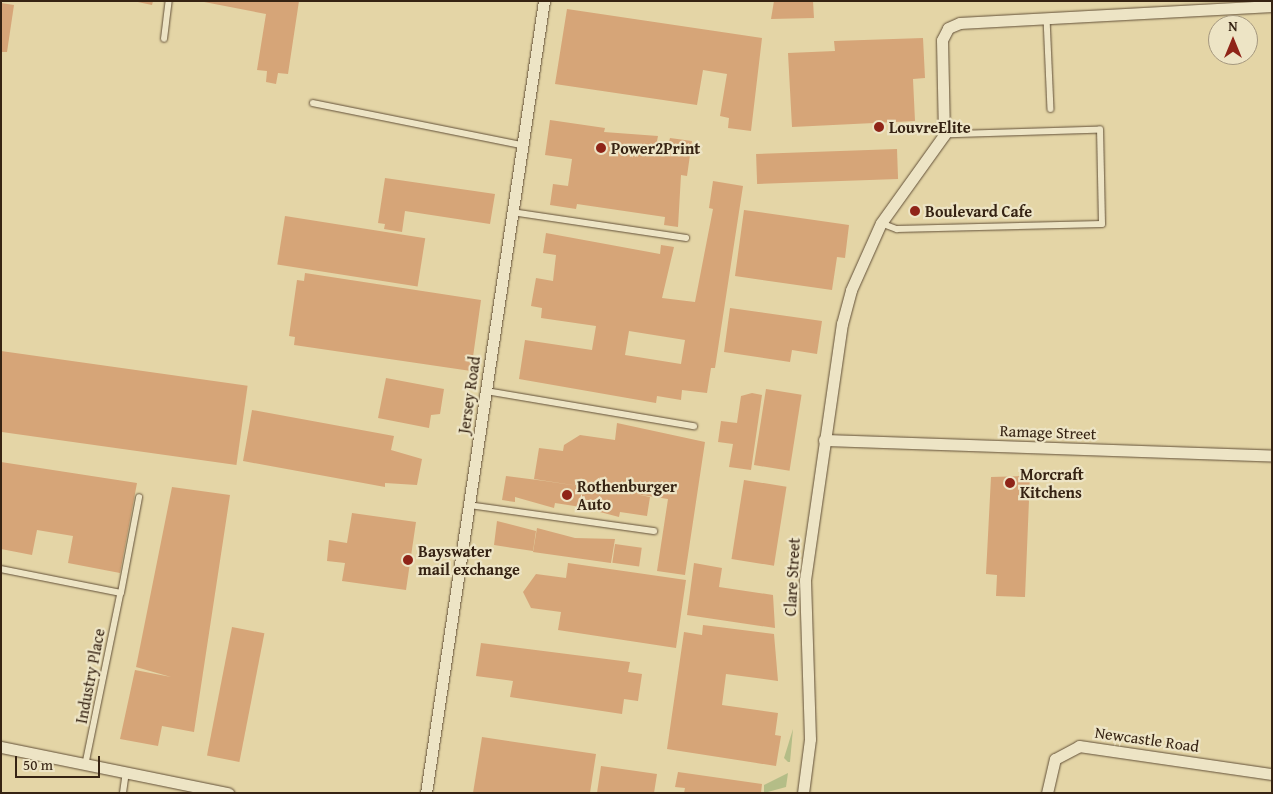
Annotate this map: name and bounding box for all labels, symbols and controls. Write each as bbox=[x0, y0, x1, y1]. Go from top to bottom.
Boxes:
north arrow bbox=[1208, 15, 1258, 65]
text: N bbox=[1228, 16, 1238, 36]
place label: LouvreElite bbox=[889, 117, 971, 137]
marker: LouvreElite bbox=[873, 121, 885, 133]
place label: Power2Print bbox=[611, 138, 700, 158]
marker: Power2Print bbox=[595, 142, 607, 154]
place label: Boulevard Cafe bbox=[925, 201, 1032, 221]
marker: Boulevard Cafe bbox=[909, 205, 921, 217]
street label: Jersey Road bbox=[454, 355, 484, 435]
street label: Ramage Street bbox=[999, 421, 1097, 443]
place label: Morcraft Kitchens bbox=[1020, 464, 1084, 502]
place label: Rothenburger Auto bbox=[577, 476, 677, 514]
marker: Morcraft Kitchens bbox=[1004, 477, 1016, 489]
marker: Rothenburger Auto bbox=[561, 489, 573, 501]
street label: Clare Street bbox=[780, 537, 804, 617]
place label: Bayswater mail exchange bbox=[418, 541, 520, 579]
marker: Bayswater mail exchange bbox=[402, 554, 414, 566]
street label: Industry Place bbox=[71, 627, 109, 725]
street label: Newcastle Road bbox=[1094, 722, 1200, 756]
scale bar bbox=[18, 746, 102, 778]
text: 50 m bbox=[23, 754, 53, 775]

